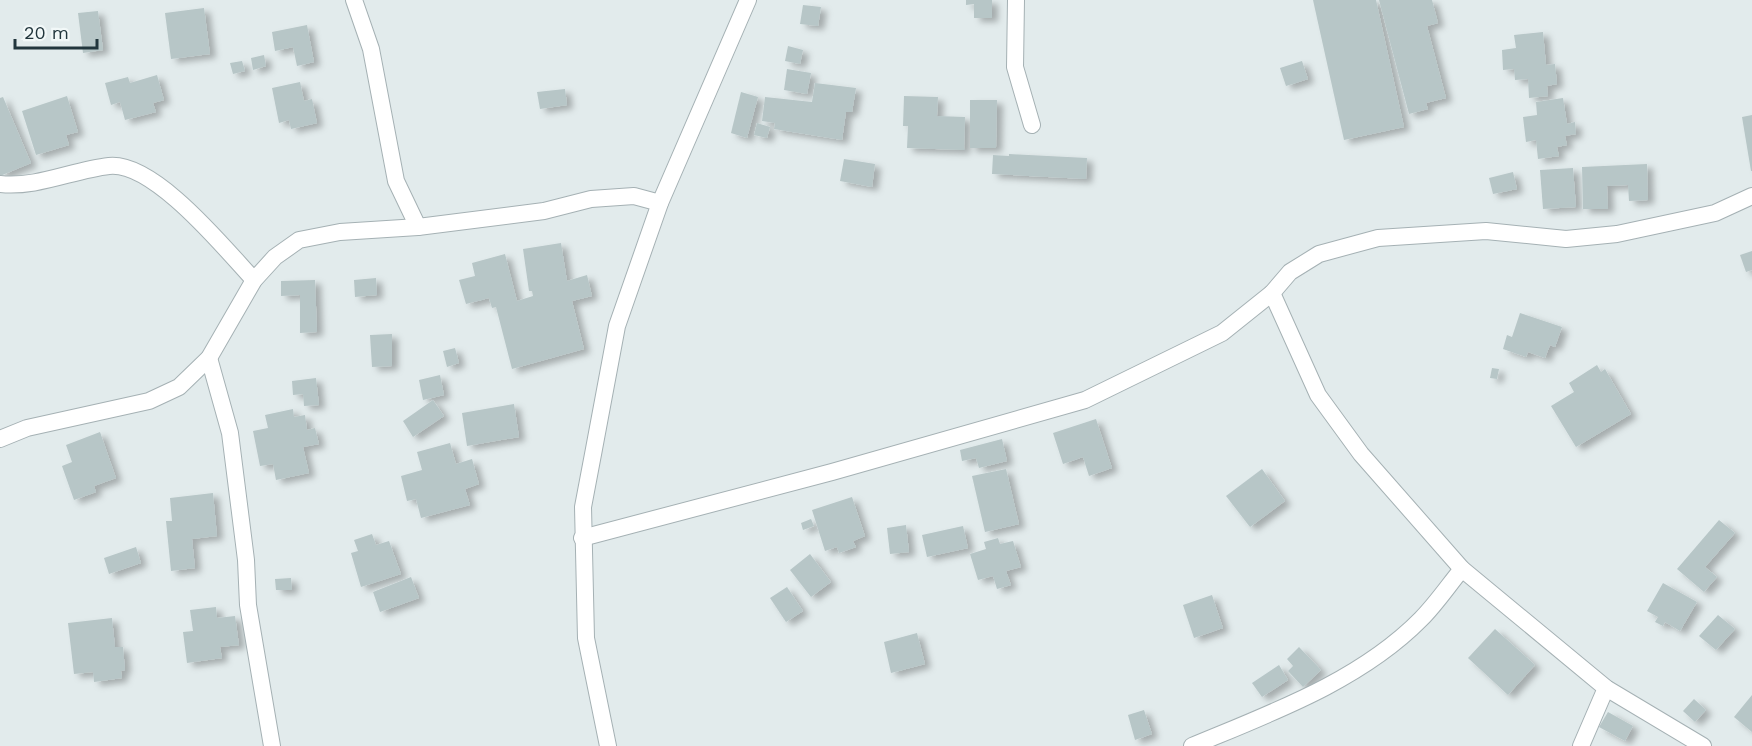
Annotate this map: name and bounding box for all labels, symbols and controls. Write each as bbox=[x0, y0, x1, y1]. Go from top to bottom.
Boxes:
scale bar bbox=[15, 12, 98, 50]
text: 20 m bbox=[24, 22, 69, 43]

